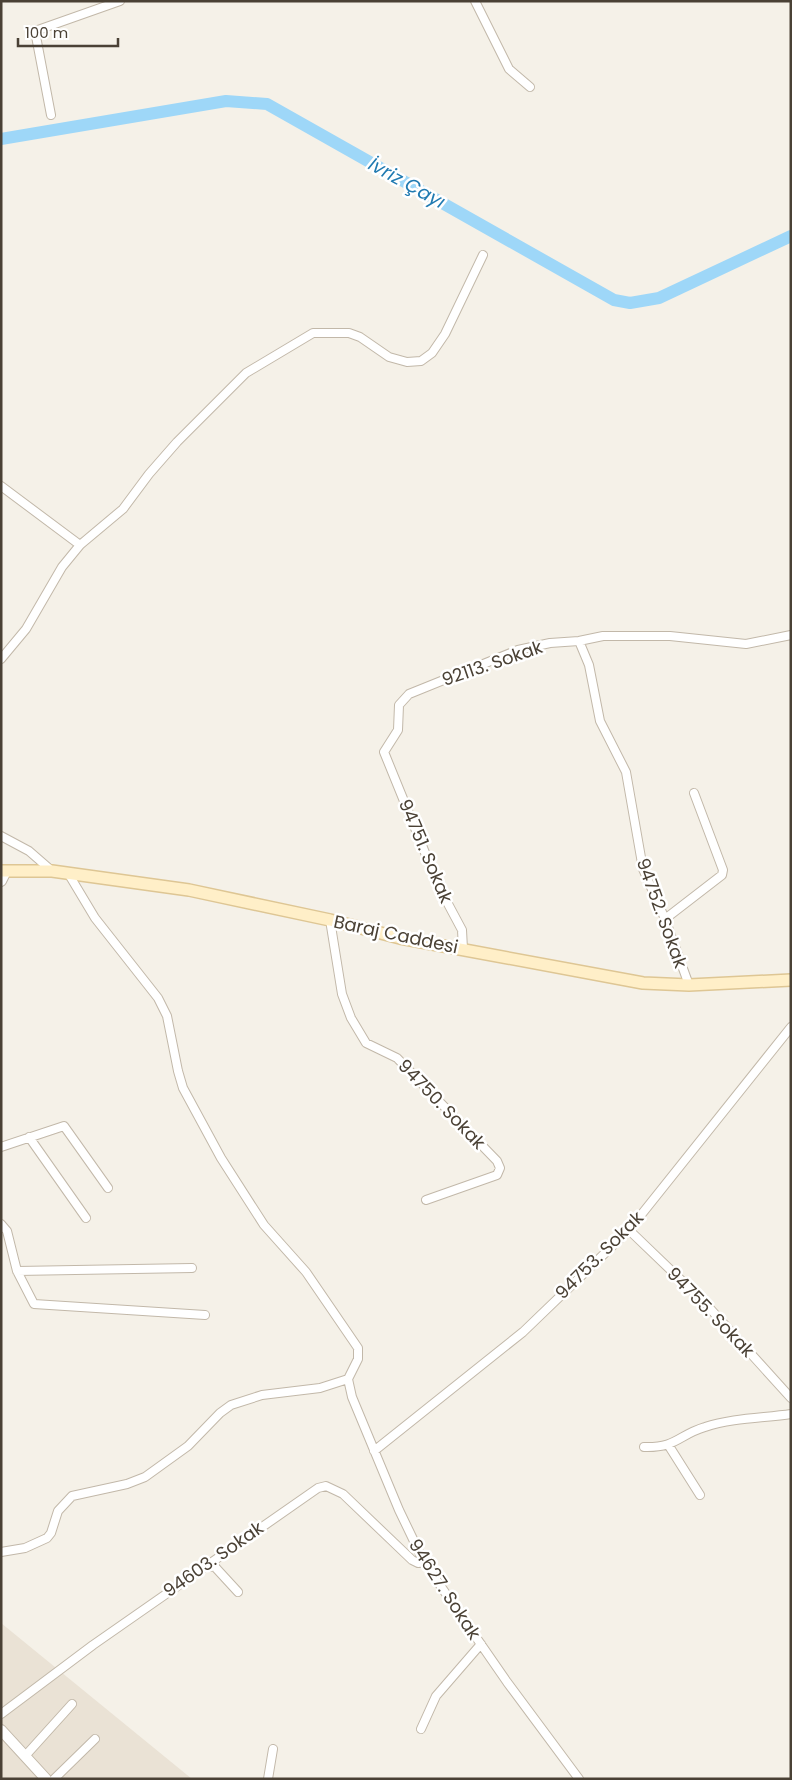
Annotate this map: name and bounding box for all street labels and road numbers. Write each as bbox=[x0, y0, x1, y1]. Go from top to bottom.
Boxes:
street label: 92113. Sokak bbox=[438, 634, 546, 692]
street label: 94751. Sokak bbox=[393, 795, 459, 908]
street label: 94752. Sokak bbox=[630, 854, 694, 972]
street label: Baraj Caddesi bbox=[331, 909, 461, 959]
street label: 94750. Sokak bbox=[393, 1053, 492, 1155]
street label: 94753. Sokak bbox=[549, 1205, 649, 1305]
street label: 94755. Sokak bbox=[662, 1261, 761, 1363]
street label: 94603. Sokak bbox=[158, 1515, 269, 1603]
street label: 94627. Sokak bbox=[403, 1534, 487, 1645]

